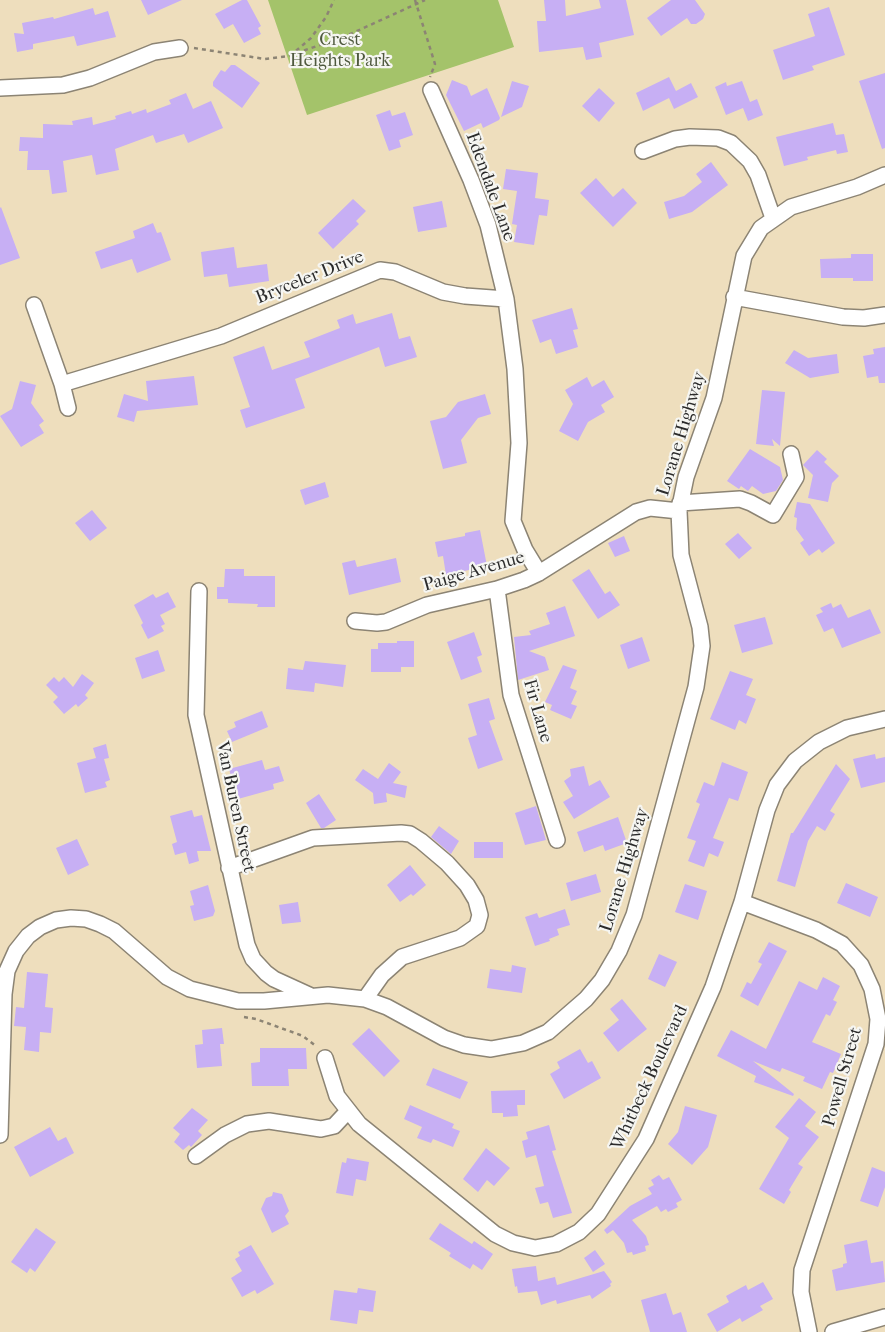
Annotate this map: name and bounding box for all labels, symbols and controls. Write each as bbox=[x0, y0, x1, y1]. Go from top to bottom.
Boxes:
park label: Crest Heights Park bbox=[290, 30, 390, 72]
street label: Edendale Lane bbox=[460, 130, 520, 244]
street label: Bryceler Drive bbox=[253, 247, 367, 309]
street label: Lorane Highway bbox=[653, 369, 711, 499]
street label: Paige Avenue bbox=[421, 547, 527, 597]
street label: Fir Lane bbox=[518, 677, 556, 745]
street label: Van Buren Street bbox=[211, 740, 259, 874]
street label: Lorane Highway bbox=[596, 805, 654, 935]
street label: Whitbeck Boulevard bbox=[607, 1002, 693, 1154]
street label: Powell Street bbox=[819, 1025, 867, 1129]

